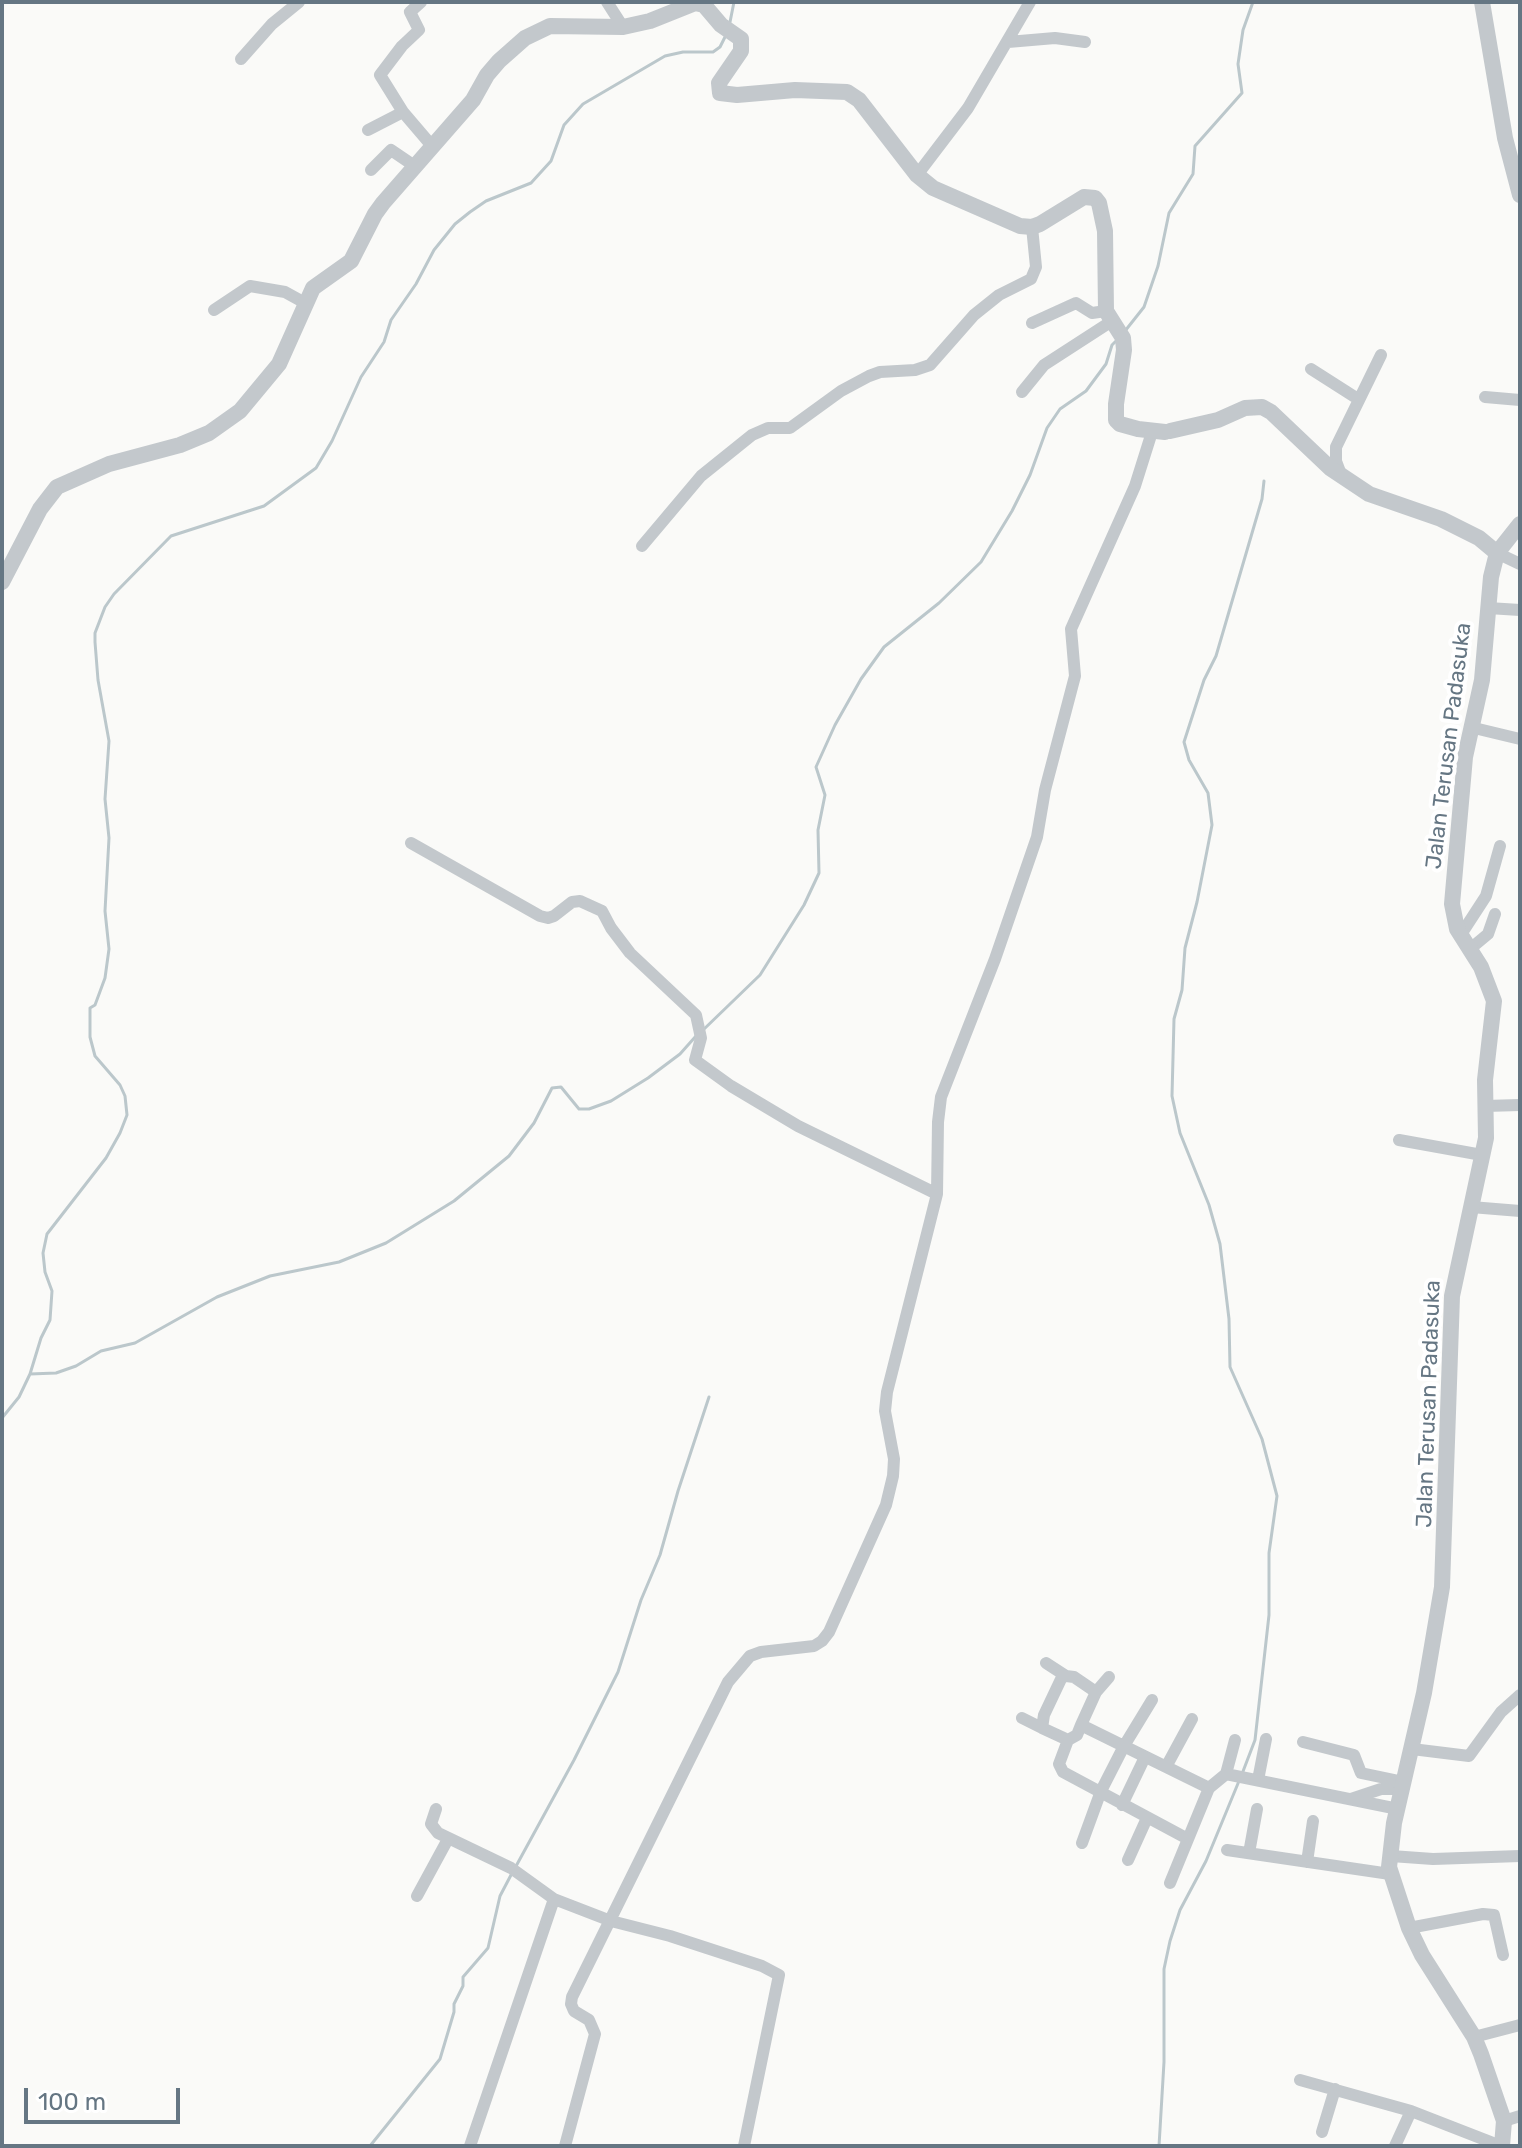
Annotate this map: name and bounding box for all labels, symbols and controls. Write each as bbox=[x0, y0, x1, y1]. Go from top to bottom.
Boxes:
street label: Jalan Terusan Padasuka bbox=[1421, 621, 1477, 871]
street label: Jalan Terusan Padasuka bbox=[1411, 1280, 1447, 1528]
scale bar bbox=[28, 2072, 184, 2122]
text: 100 m bbox=[38, 2088, 106, 2116]

